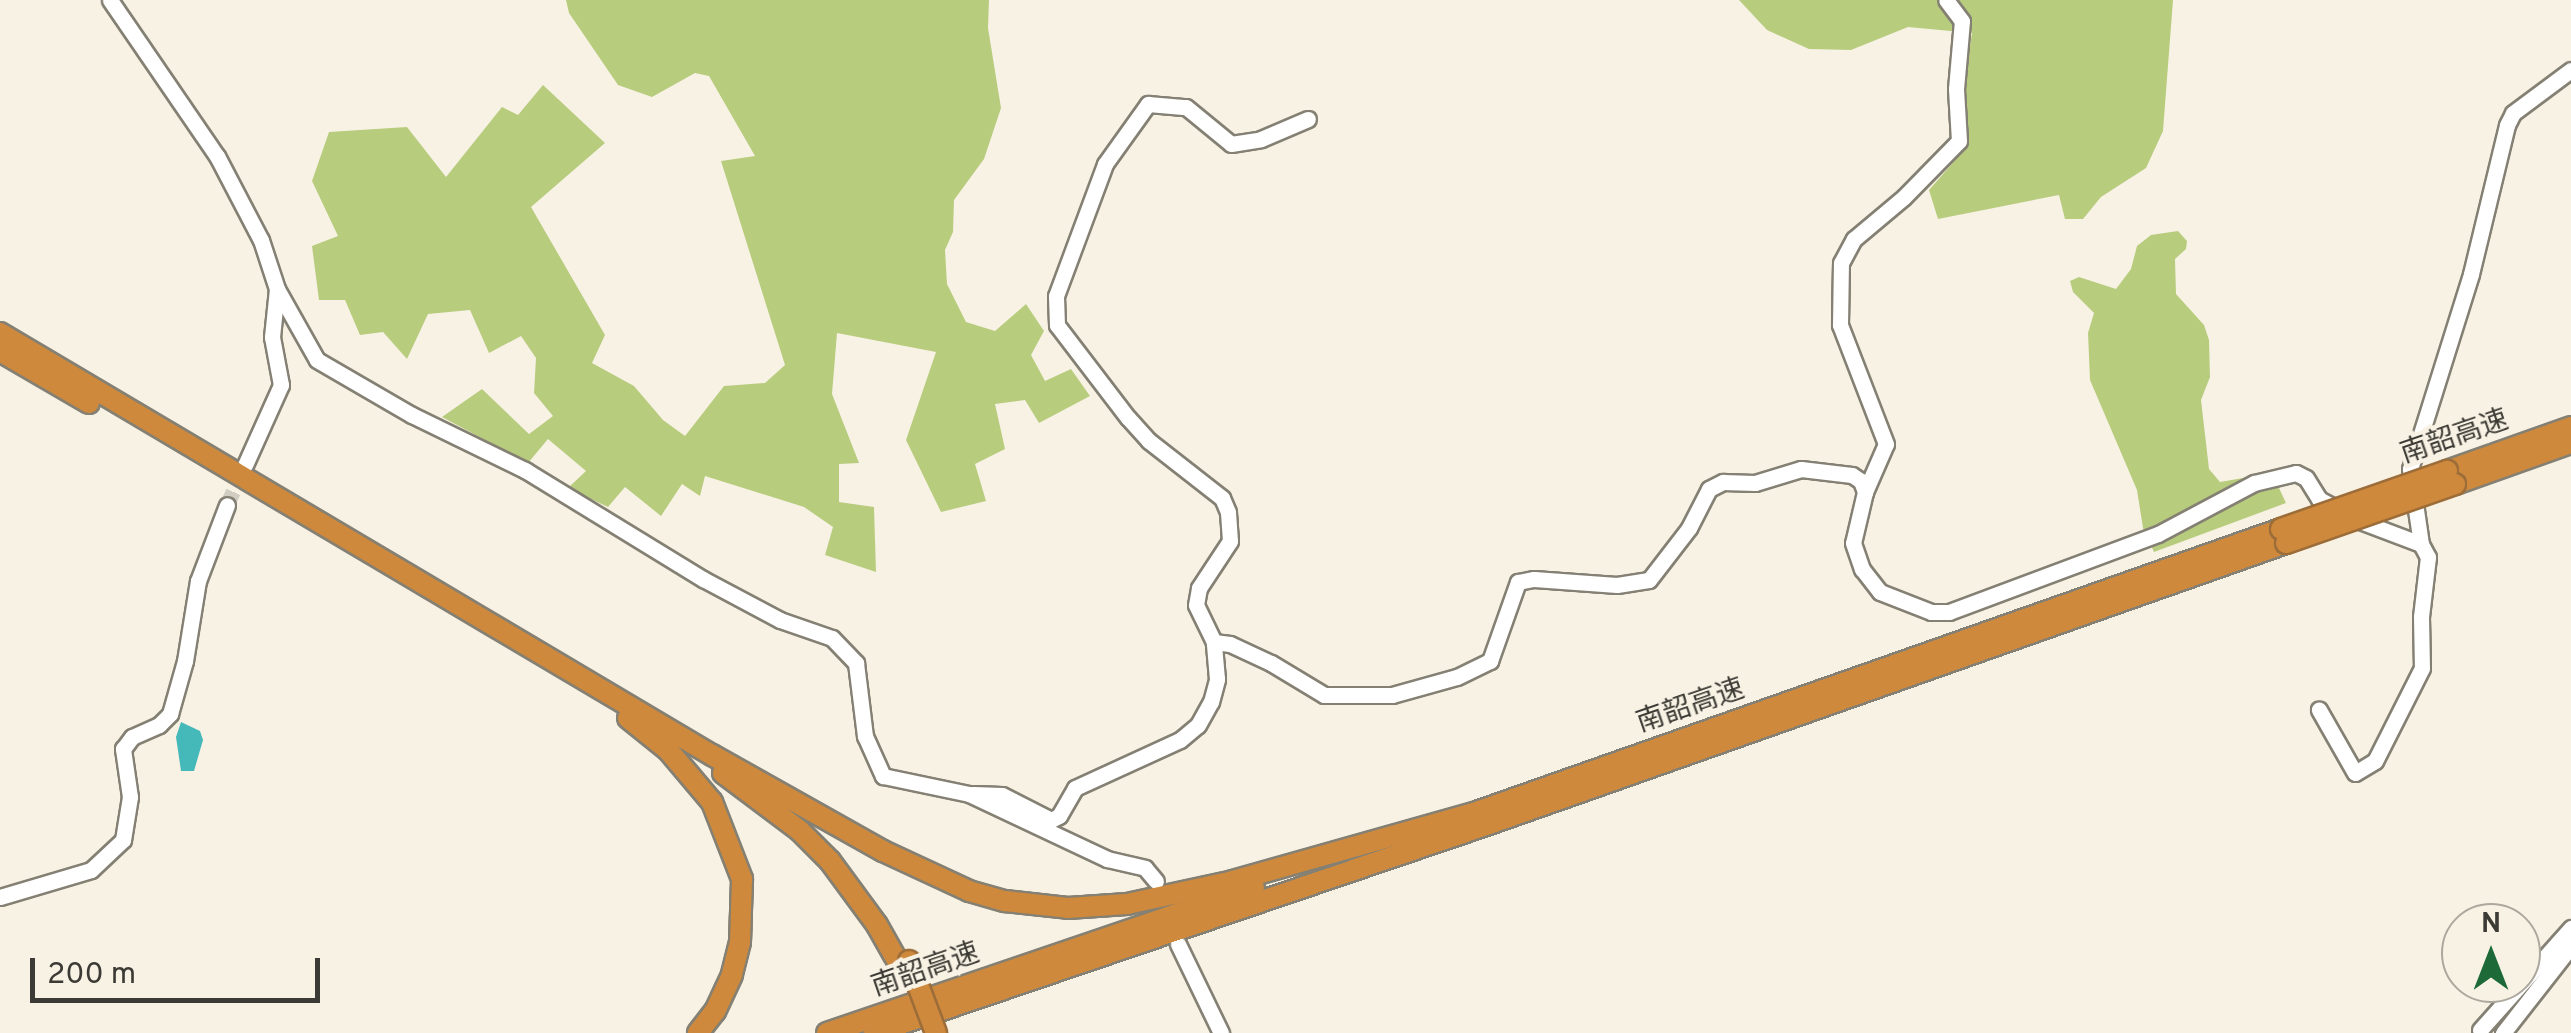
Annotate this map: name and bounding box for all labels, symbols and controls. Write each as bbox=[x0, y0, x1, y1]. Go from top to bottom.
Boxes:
street label: 南韶高速 bbox=[2397, 404, 2513, 472]
street label: 南韶高速 bbox=[1633, 673, 1749, 741]
north arrow bbox=[2441, 903, 2541, 1003]
text: N bbox=[2481, 907, 2501, 943]
street label: 南韶高速 bbox=[868, 937, 984, 1005]
scale bar bbox=[35, 938, 325, 1000]
text: 200 m bbox=[47, 957, 136, 994]

